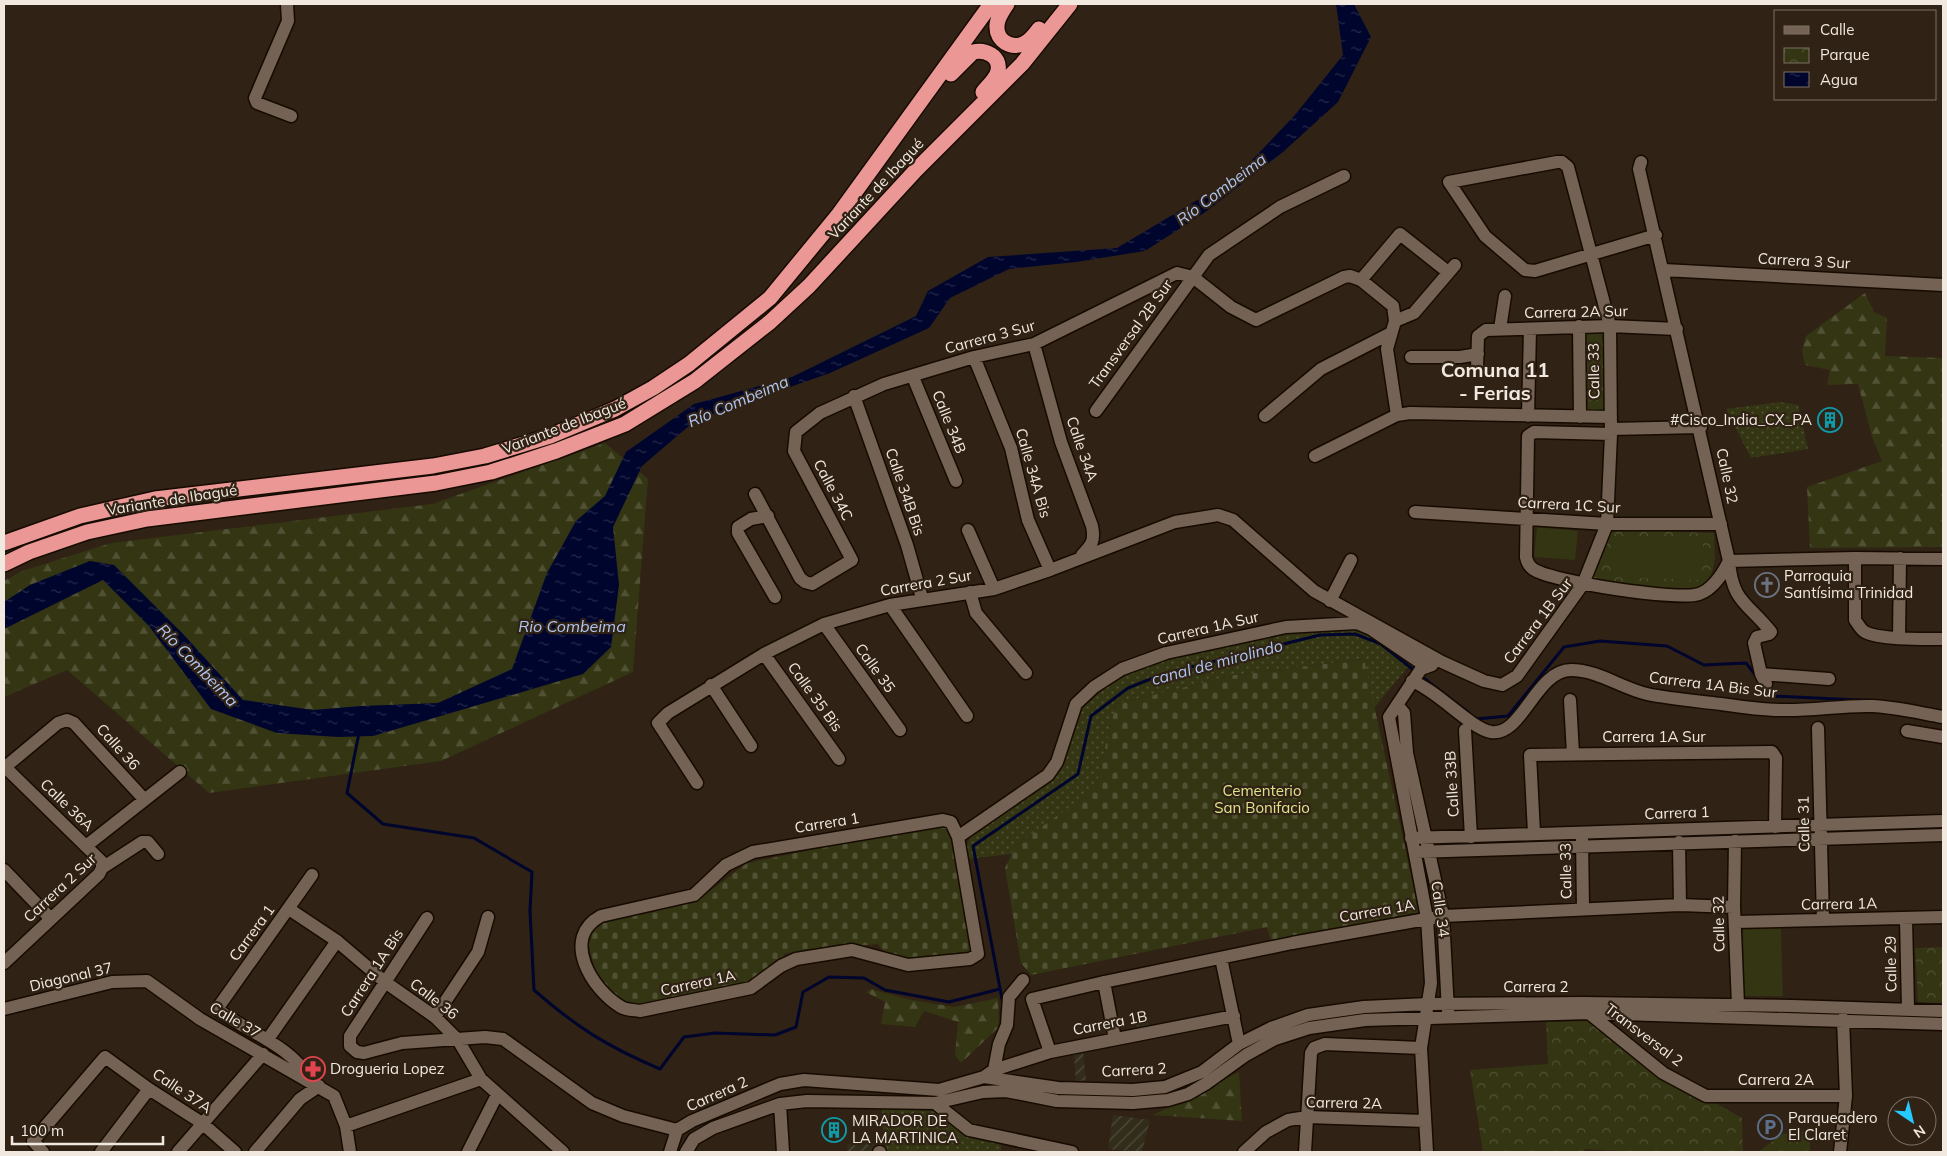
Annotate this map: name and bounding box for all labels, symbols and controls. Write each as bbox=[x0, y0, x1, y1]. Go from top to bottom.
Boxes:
legend bbox=[1774, 10, 1937, 100]
text: Calle bbox=[1820, 20, 1854, 39]
text: Parque bbox=[1820, 45, 1870, 64]
text: Agua bbox=[1820, 70, 1858, 89]
street label: Variante de Ibagué bbox=[824, 134, 927, 243]
water label: Río Combeima bbox=[1172, 148, 1270, 229]
street label: Carrera 3 Sur bbox=[1757, 249, 1851, 272]
street label: Transversal 2B Sur bbox=[1085, 275, 1177, 392]
street label: Carrera 2A Sur bbox=[1524, 301, 1629, 322]
street label: Carrera 3 Sur bbox=[943, 315, 1038, 358]
street label: Calle 33 bbox=[1584, 343, 1603, 399]
district label: Comuna 11 - Ferias bbox=[1441, 357, 1549, 405]
water label: Río Combeima bbox=[685, 371, 792, 431]
street label: Calle 34B bbox=[928, 387, 971, 456]
street label: Variante de Ibagué bbox=[499, 393, 629, 458]
building icon: #Cisco_India_CX_PA bbox=[1817, 407, 1843, 433]
place label: #Cisco_India_CX_PA bbox=[1670, 410, 1812, 429]
street label: Calle 34A bbox=[1063, 414, 1102, 484]
street label: Calle 34A Bis bbox=[1012, 426, 1055, 520]
street label: Calle 34B Bis bbox=[882, 445, 929, 538]
street label: Calle 32 bbox=[1712, 446, 1743, 505]
street label: Calle 34C bbox=[809, 456, 857, 524]
street label: Variante de Ibagué bbox=[105, 480, 238, 519]
street label: Carrera 1C Sur bbox=[1517, 492, 1621, 517]
street label: Carrera 2 Sur bbox=[879, 565, 974, 600]
place label: Parroquia Santísima Trinidad bbox=[1784, 566, 1913, 602]
church icon: Parroquia Santísima Trinidad bbox=[1754, 572, 1780, 598]
street label: Carrera 1B Sur bbox=[1499, 573, 1576, 667]
street label: Carrera 1A Sur bbox=[1155, 606, 1261, 648]
water label: Rio Combeima bbox=[518, 616, 626, 636]
water label: Río Combeima bbox=[153, 619, 243, 711]
water label: canal de mirolindo bbox=[1149, 635, 1285, 689]
street label: Calle 35 bbox=[851, 639, 900, 696]
street label: Calle 35 Bis bbox=[784, 658, 847, 735]
street label: Carrera 1A Bis Sur bbox=[1648, 667, 1779, 702]
street label: Calle 36 bbox=[92, 719, 144, 774]
street label: Carrera 1A Sur bbox=[1602, 727, 1706, 746]
street label: Calle 33B bbox=[1440, 750, 1463, 818]
street label: Calle 36A bbox=[37, 774, 98, 835]
park label: Cementerio San Bonifacio bbox=[1214, 781, 1310, 817]
street label: Calle 31 bbox=[1794, 796, 1813, 852]
street label: Carrera 1 bbox=[1644, 802, 1710, 823]
street label: Carrera 1 bbox=[793, 808, 861, 837]
street label: Calle 33 bbox=[1556, 843, 1575, 899]
street label: Carrera 2 Sur bbox=[19, 849, 100, 926]
street label: Calle 34 bbox=[1427, 880, 1454, 938]
street label: Carrera 1A bbox=[1801, 893, 1877, 914]
street label: Carrera 1A bbox=[1338, 895, 1416, 926]
street label: Calle 32 bbox=[1709, 896, 1728, 952]
street label: Carrera 1 bbox=[225, 901, 278, 965]
street label: Carrera 1A Bis bbox=[336, 925, 407, 1020]
street label: Calle 29 bbox=[1881, 936, 1900, 992]
street label: Diagonal 37 bbox=[27, 958, 114, 995]
street label: Carrera 1A bbox=[659, 965, 737, 1000]
street label: Calle 36 bbox=[406, 974, 462, 1023]
street label: Carrera 2 bbox=[1503, 977, 1569, 996]
street label: Calle 37 bbox=[206, 997, 264, 1042]
street label: Transversal 2 bbox=[1602, 999, 1687, 1070]
street label: Carrera 1B bbox=[1071, 1006, 1149, 1039]
pharmacy icon: Drogueria Lopez bbox=[300, 1056, 326, 1082]
street label: Carrera 2 bbox=[1101, 1058, 1167, 1081]
place label: Drogueria Lopez bbox=[330, 1059, 445, 1078]
street label: Calle 37A bbox=[149, 1064, 215, 1117]
street label: Carrera 2A bbox=[1738, 1070, 1814, 1089]
street label: Carrera 2 bbox=[683, 1072, 750, 1115]
street label: Carrera 2A bbox=[1306, 1092, 1382, 1113]
north arrow bbox=[1887, 1096, 1937, 1146]
place label: Parqueadero El Claret bbox=[1788, 1108, 1878, 1144]
place label: MIRADOR DE LA MARTINICA bbox=[852, 1111, 958, 1147]
scale bar bbox=[12, 1114, 164, 1146]
parking icon: Parqueadero El Claret bbox=[1757, 1114, 1783, 1140]
building icon: MIRADOR DE LA MARTINICA bbox=[821, 1117, 847, 1143]
text: 100 m bbox=[20, 1121, 64, 1140]
text: N bbox=[1910, 1121, 1929, 1142]

